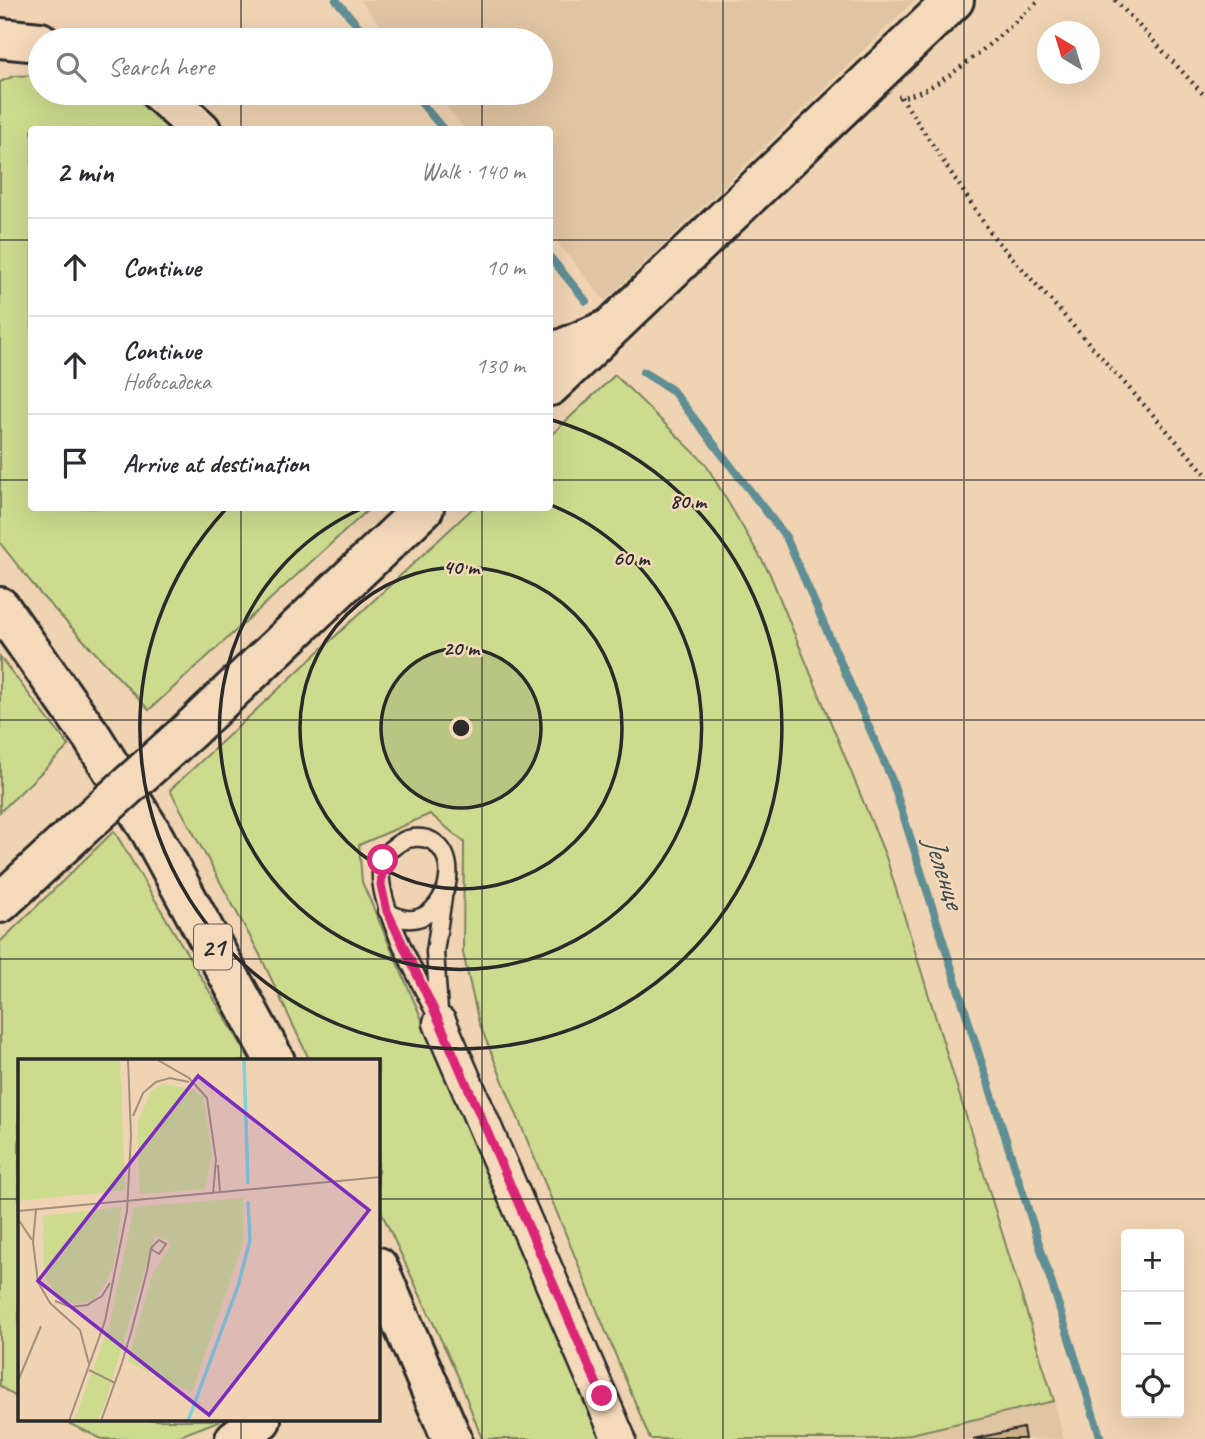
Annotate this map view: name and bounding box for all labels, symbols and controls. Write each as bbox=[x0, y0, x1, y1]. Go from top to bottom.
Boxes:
north arrow bbox=[1037, 21, 1100, 84]
search box bbox=[28, 28, 553, 105]
icon: search bbox=[52, 48, 90, 86]
text: Search here bbox=[108, 50, 214, 83]
text: 2 min bbox=[56, 153, 113, 191]
text: Walk · 140 m bbox=[421, 157, 525, 186]
icon: ahead bbox=[56, 248, 94, 286]
text: Continue bbox=[123, 251, 201, 284]
text: 10 m bbox=[486, 253, 525, 282]
text: Continue bbox=[123, 334, 201, 367]
icon: ahead bbox=[56, 346, 94, 384]
text: 130 m bbox=[476, 351, 525, 380]
text: Новосадска bbox=[123, 367, 211, 396]
icon: arrive bbox=[56, 444, 94, 482]
text: Arrive at destination bbox=[123, 447, 309, 480]
text: 80 m bbox=[670, 488, 708, 514]
text: 60 m bbox=[613, 545, 651, 571]
text: 40 m bbox=[443, 554, 481, 580]
text: 20 m bbox=[443, 635, 481, 661]
centre of rings bbox=[449, 716, 473, 740]
water label: Јеленце bbox=[915, 829, 976, 916]
route start bbox=[367, 844, 398, 875]
road number: 21 bbox=[194, 924, 232, 970]
inset map bbox=[18, 1059, 380, 1422]
map controls bbox=[1121, 1229, 1184, 1418]
button: + bbox=[1121, 1229, 1184, 1292]
button: − bbox=[1121, 1292, 1184, 1355]
button: locate bbox=[1121, 1355, 1184, 1418]
route end bbox=[586, 1380, 617, 1411]

